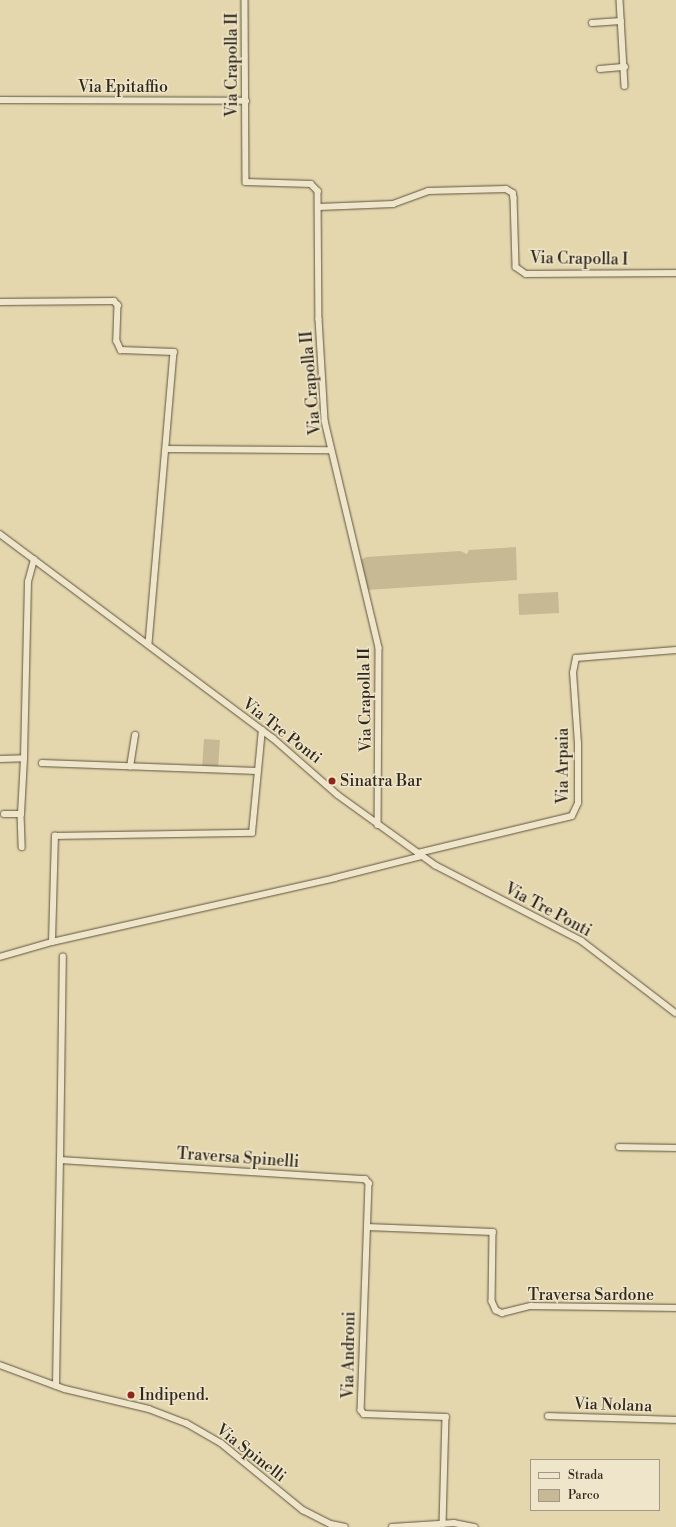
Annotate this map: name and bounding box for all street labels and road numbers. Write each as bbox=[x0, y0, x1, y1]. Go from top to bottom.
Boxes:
street label: Via Crapolla II bbox=[222, 13, 242, 117]
street label: Via Epitaffio bbox=[78, 77, 168, 97]
street label: Via Crapolla I bbox=[530, 249, 628, 269]
street label: Via Crapolla II bbox=[297, 330, 325, 436]
street label: Via Crapolla II bbox=[354, 648, 376, 752]
street label: Via Tre Ponti bbox=[239, 694, 325, 768]
street label: Via Arpaia bbox=[553, 728, 573, 804]
street label: Via Tre Ponti bbox=[501, 879, 595, 941]
street label: Traversa Spinelli bbox=[176, 1144, 300, 1172]
street label: Traversa Sardone bbox=[528, 1285, 654, 1305]
street label: Via Androni bbox=[339, 1311, 359, 1399]
street label: Via Nolana bbox=[574, 1394, 652, 1416]
street label: Via Spinelli bbox=[212, 1420, 290, 1486]

